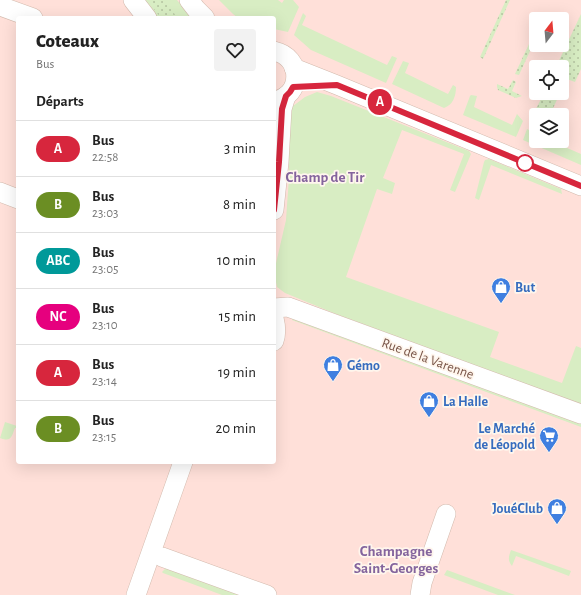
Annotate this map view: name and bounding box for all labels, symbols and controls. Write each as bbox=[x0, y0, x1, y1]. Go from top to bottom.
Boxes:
north arrow bbox=[529, 12, 569, 52]
map controls bbox=[529, 12, 569, 148]
button: heart bbox=[214, 29, 256, 71]
text: Coteaux bbox=[36, 32, 99, 51]
text: Bus bbox=[36, 58, 54, 71]
button: locate bbox=[529, 60, 569, 100]
line badge: A bbox=[367, 89, 393, 115]
text: Départs bbox=[36, 94, 84, 109]
text: A bbox=[376, 95, 384, 109]
button: layers bbox=[529, 108, 569, 148]
text: Bus bbox=[92, 133, 114, 148]
text: 3 min bbox=[224, 141, 256, 156]
text: A bbox=[54, 142, 62, 156]
text: 22:58 bbox=[92, 151, 118, 164]
unlabelled marker bbox=[516, 154, 534, 172]
district label: Champ de Tir bbox=[286, 170, 365, 185]
text: Bus bbox=[92, 189, 114, 204]
text: 8 min bbox=[223, 197, 256, 212]
text: B bbox=[54, 198, 62, 212]
text: 23:03 bbox=[92, 207, 118, 220]
text: Bus bbox=[92, 245, 114, 260]
text: 10 min bbox=[217, 253, 256, 268]
text: ABC bbox=[46, 254, 70, 268]
text: 23:05 bbox=[92, 263, 119, 276]
shop icon: But bbox=[490, 276, 512, 304]
place label: But bbox=[515, 281, 535, 295]
text: Bus bbox=[92, 301, 114, 316]
text: 15 min bbox=[219, 309, 256, 324]
text: NC bbox=[50, 310, 66, 324]
text: 23:10 bbox=[92, 319, 118, 332]
street label: Rue de la Varenne bbox=[380, 336, 476, 382]
shop icon: Gémo bbox=[322, 354, 344, 382]
text: Bus bbox=[92, 357, 114, 372]
place label: Gémo bbox=[347, 359, 380, 373]
text: 19 min bbox=[218, 365, 256, 380]
text: A bbox=[54, 366, 62, 380]
text: 23:14 bbox=[92, 375, 117, 388]
shop icon: La Halle bbox=[418, 390, 440, 418]
place label: La Halle bbox=[443, 395, 489, 409]
text: Bus bbox=[92, 413, 114, 428]
text: 20 min bbox=[215, 421, 256, 436]
text: B bbox=[54, 422, 62, 436]
place label: Le Marché de Léopold bbox=[474, 422, 536, 452]
supermarket icon: Le Marché de Léopold bbox=[538, 425, 560, 453]
text: 23:15 bbox=[92, 431, 116, 444]
shop icon: JouéClub bbox=[546, 497, 568, 525]
place label: JouéClub bbox=[492, 502, 543, 516]
district label: Champagne Saint-Georges bbox=[354, 544, 438, 576]

